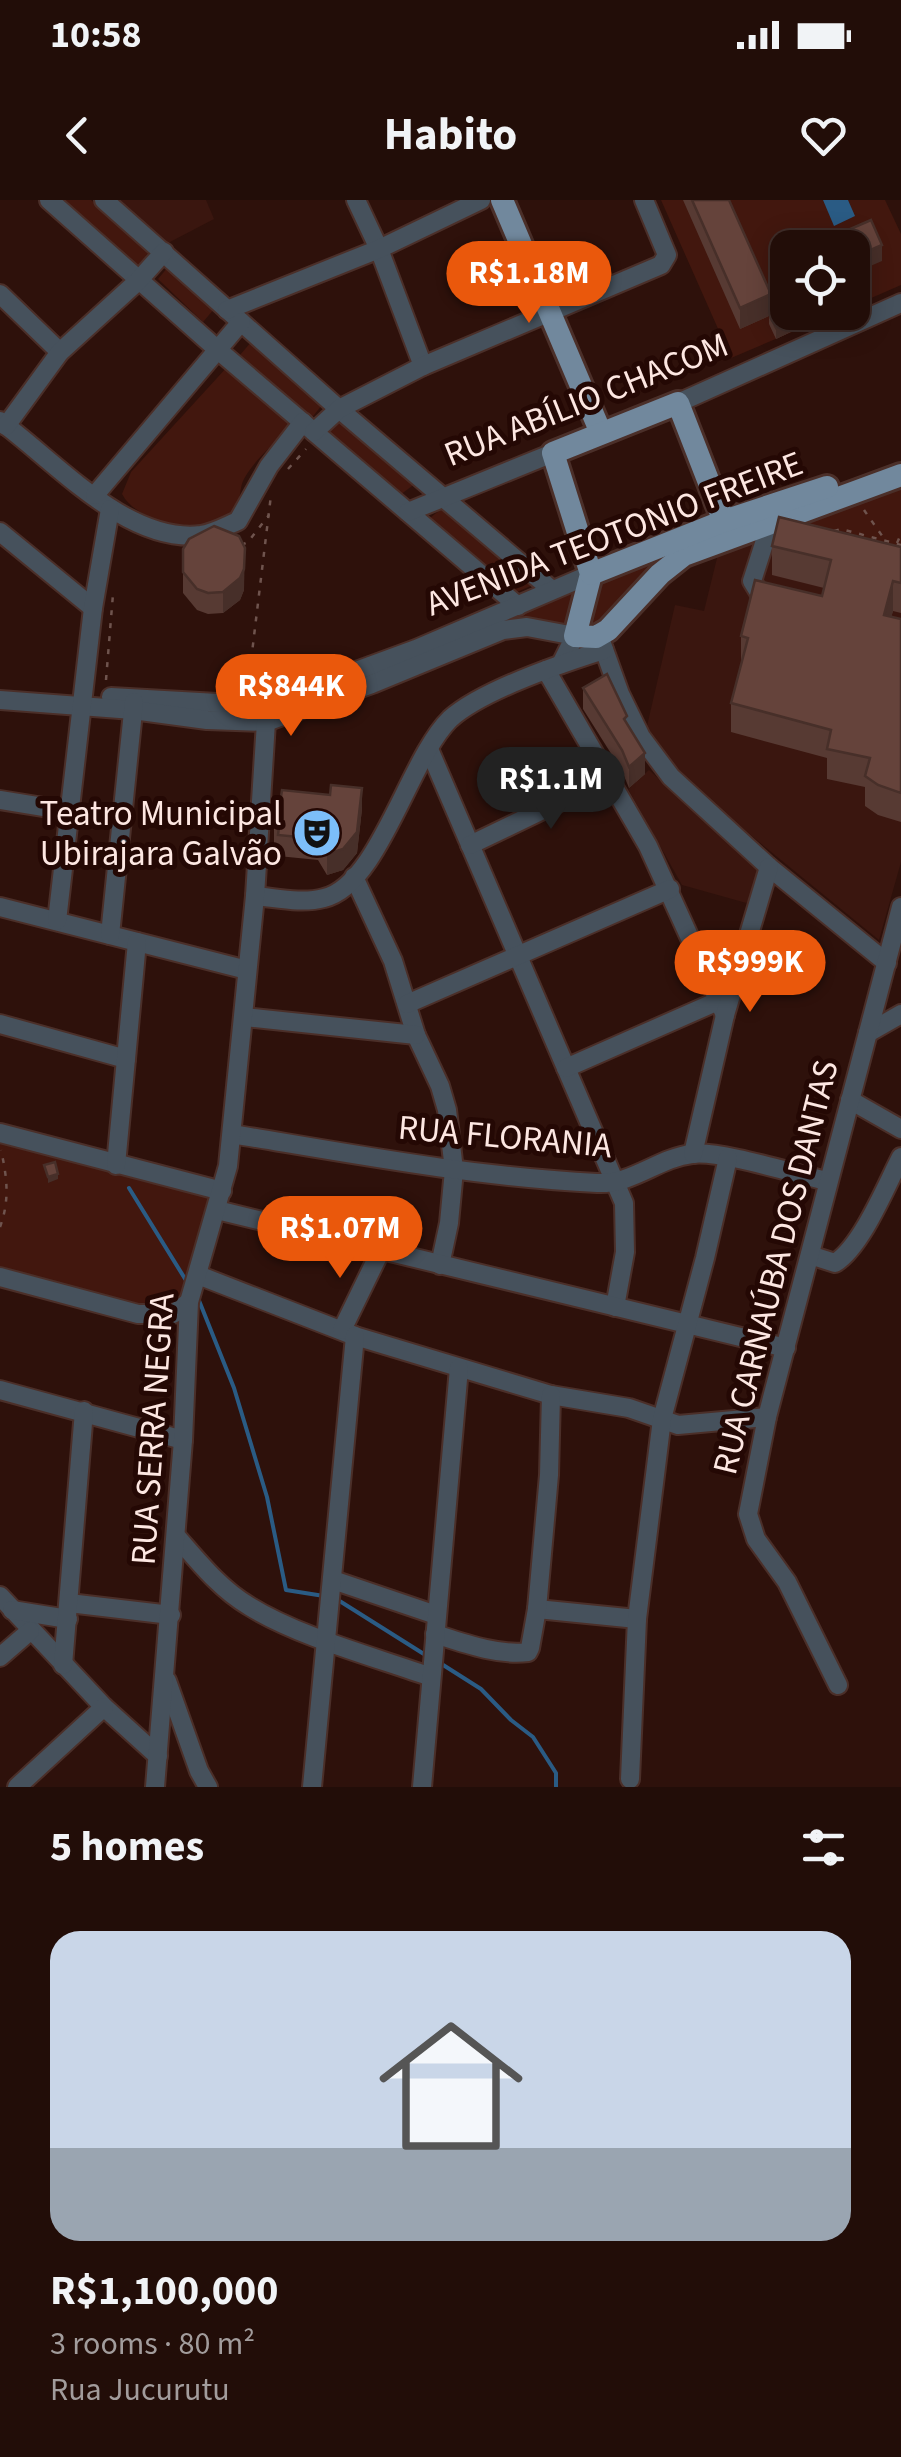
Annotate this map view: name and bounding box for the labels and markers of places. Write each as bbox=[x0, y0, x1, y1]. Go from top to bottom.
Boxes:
pin: R$1.18M bbox=[437, 241, 621, 326]
pin: R$844K bbox=[210, 654, 372, 739]
pin: R$1.1M bbox=[470, 747, 632, 832]
place label: Teatro Municipal Ubirajara Galvão bbox=[40, 789, 282, 879]
theatre icon: Teatro Municipal Ubirajara Galvão bbox=[291, 807, 343, 859]
pin: R$999K bbox=[669, 930, 831, 1015]
pin: R$1.07M bbox=[248, 1196, 432, 1281]

